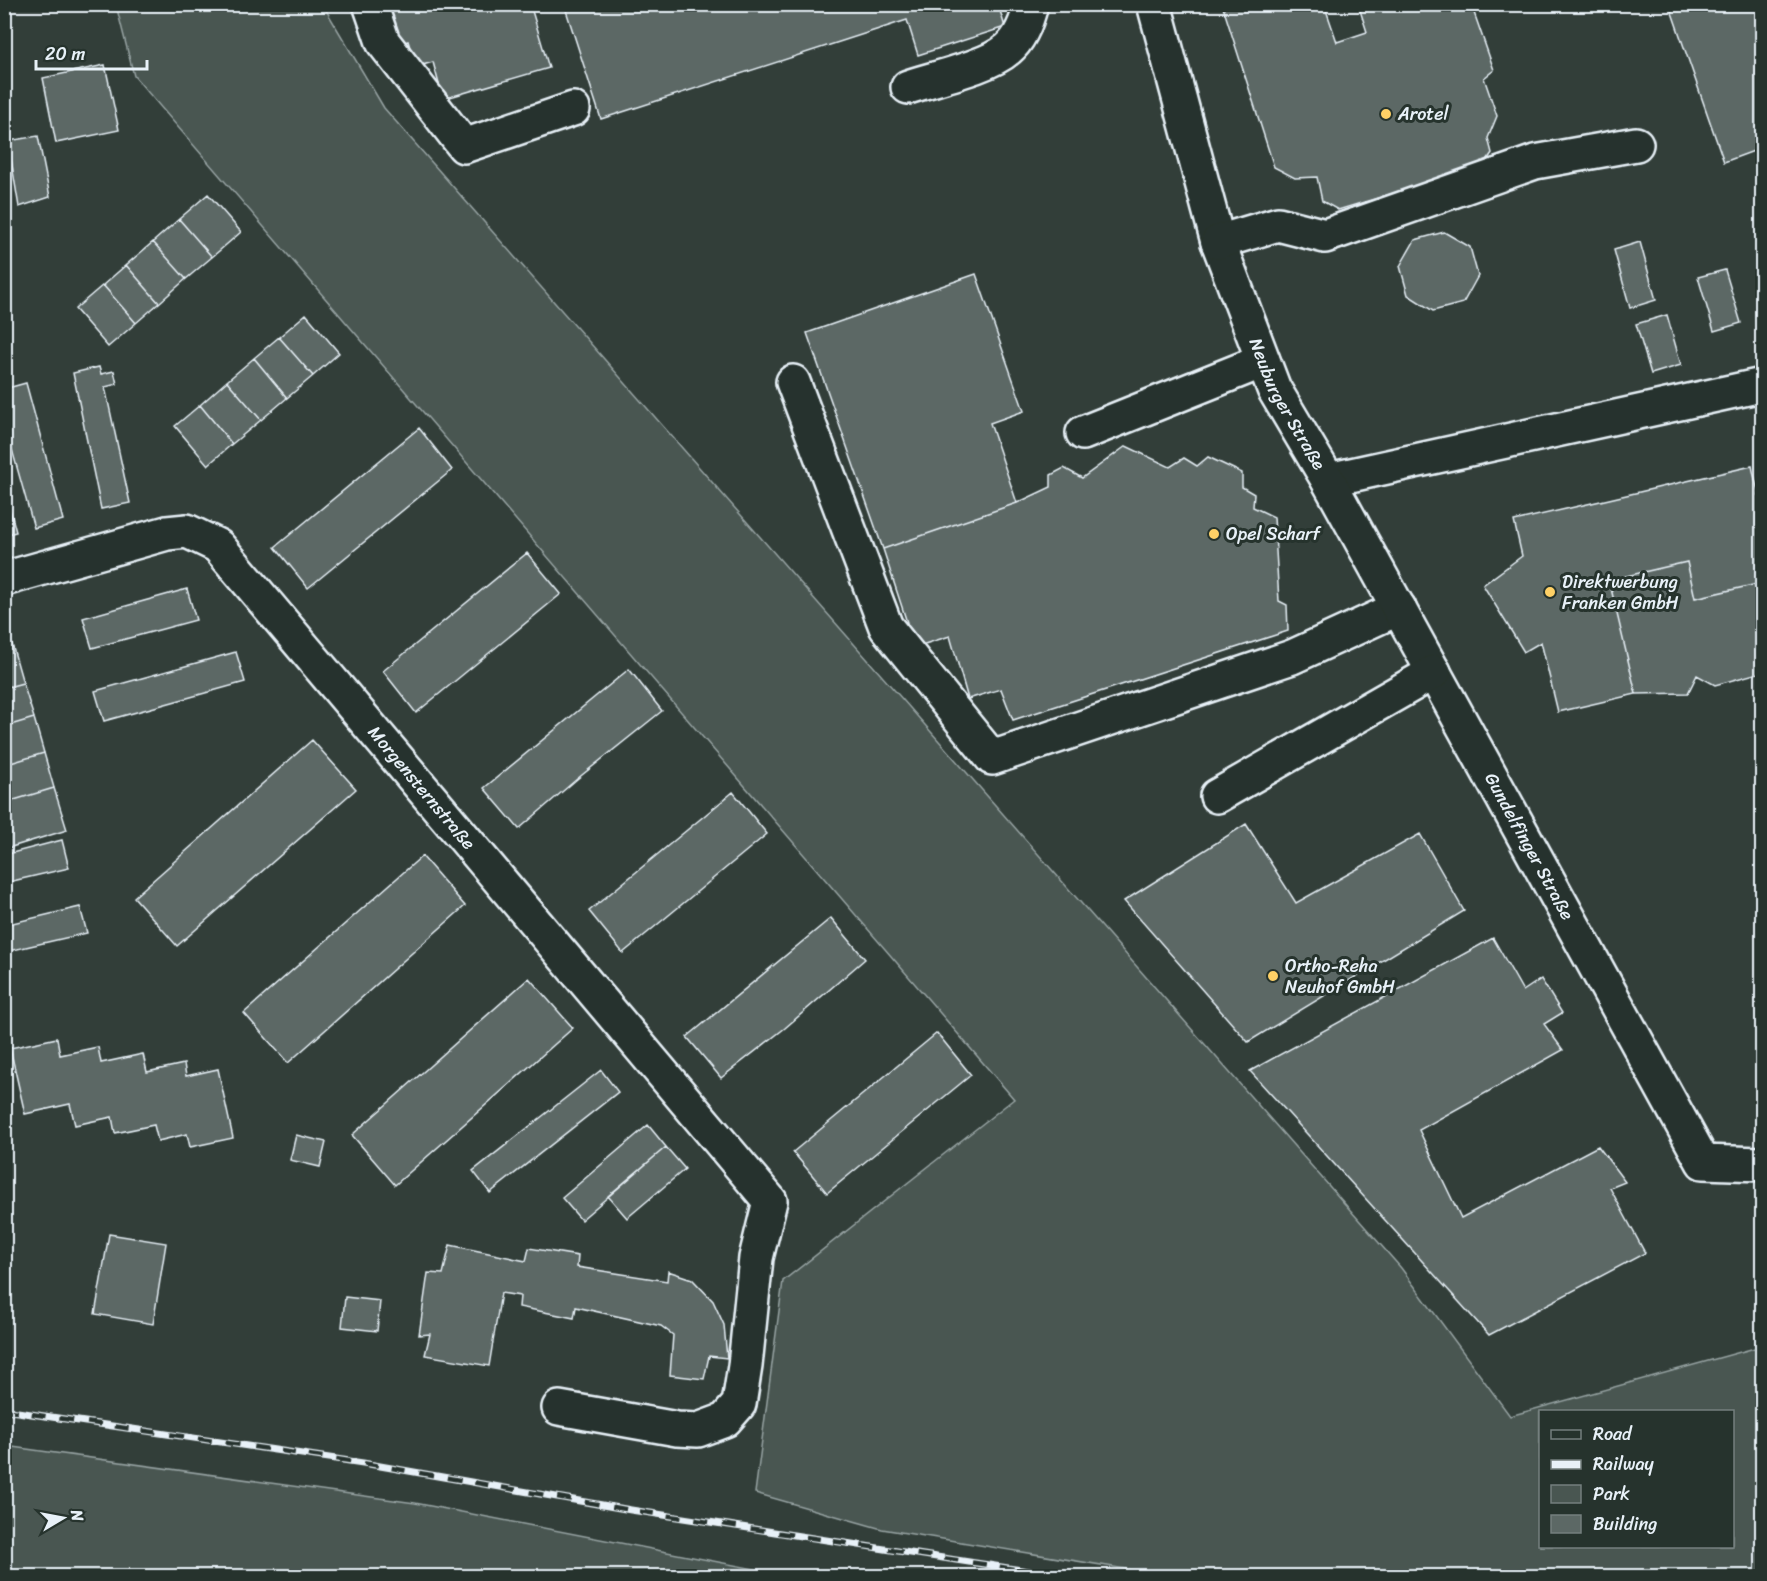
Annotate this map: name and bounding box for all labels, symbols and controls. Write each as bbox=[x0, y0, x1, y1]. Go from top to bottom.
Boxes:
scale bar bbox=[36, 33, 147, 71]
text: 20 m bbox=[45, 38, 85, 70]
place label: Arotel bbox=[1397, 98, 1449, 130]
marker: Arotel bbox=[1379, 107, 1393, 121]
street label: Neuburger Straße bbox=[1240, 333, 1335, 477]
place label: Opel Scharf bbox=[1226, 518, 1322, 550]
marker: Opel Scharf bbox=[1207, 527, 1221, 541]
place label: Direktwerbung Franken GmbH bbox=[1562, 566, 1679, 619]
marker: Direktwerbung Franken GmbH bbox=[1543, 585, 1557, 599]
street label: Morgensternstraße bbox=[360, 718, 484, 857]
street label: Gundelfinger Straße bbox=[1476, 766, 1583, 926]
place label: Ortho-Reha Neuhof GmbH bbox=[1285, 950, 1395, 1003]
marker: Ortho-Reha Neuhof GmbH bbox=[1266, 969, 1280, 983]
legend bbox=[1539, 1410, 1734, 1548]
text: Road bbox=[1593, 1418, 1633, 1450]
text: Railway bbox=[1593, 1448, 1655, 1480]
text: Park bbox=[1593, 1478, 1630, 1510]
north arrow bbox=[33, 1488, 93, 1548]
text: N bbox=[62, 1507, 93, 1524]
text: Building bbox=[1593, 1508, 1657, 1540]

